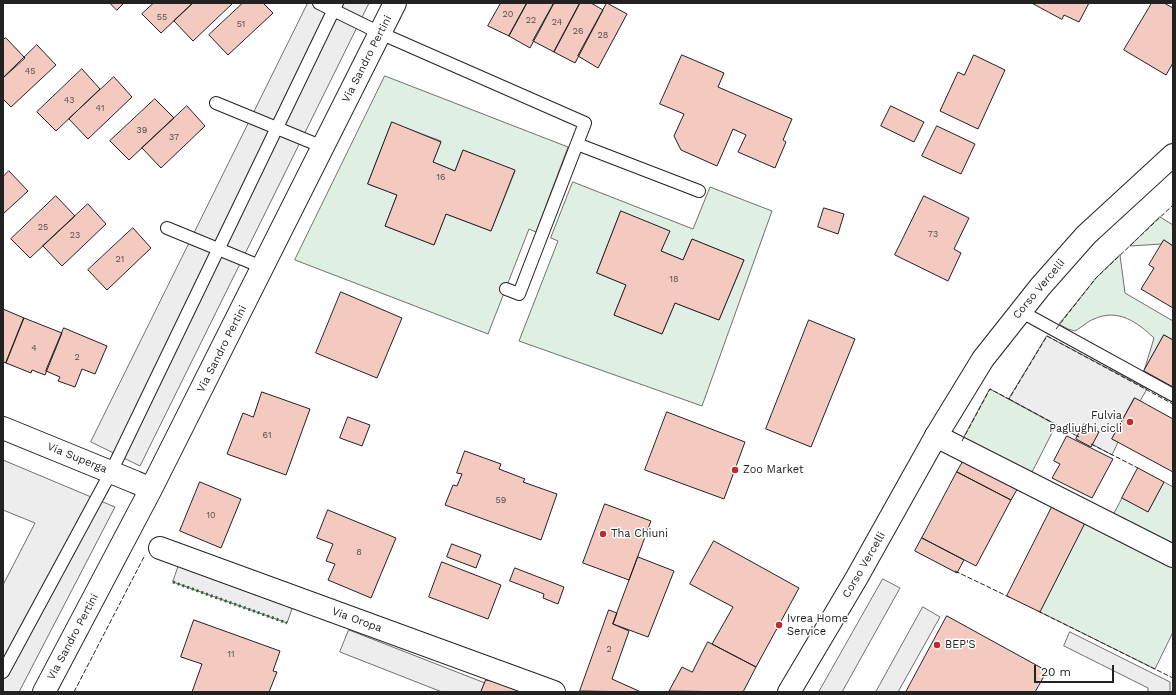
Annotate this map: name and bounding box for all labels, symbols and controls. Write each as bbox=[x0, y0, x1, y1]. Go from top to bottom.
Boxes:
house number: 20 bbox=[503, 9, 513, 19]
house number: 55 bbox=[157, 12, 167, 22]
street label: Via Sandro Pertini bbox=[339, 13, 395, 105]
house number: 22 bbox=[526, 15, 536, 25]
house number: 24 bbox=[552, 17, 562, 27]
house number: 51 bbox=[237, 19, 245, 29]
house number: 26 bbox=[573, 26, 583, 36]
house number: 28 bbox=[598, 30, 608, 40]
house number: 45 bbox=[25, 66, 35, 76]
house number: 43 bbox=[64, 95, 74, 105]
house number: 41 bbox=[96, 103, 104, 113]
house number: 39 bbox=[137, 125, 147, 135]
house number: 37 bbox=[169, 132, 179, 142]
house number: 16 bbox=[437, 172, 445, 182]
house number: 25 bbox=[38, 222, 48, 232]
house number: 73 bbox=[928, 229, 938, 239]
house number: 23 bbox=[70, 230, 80, 240]
house number: 21 bbox=[116, 254, 124, 264]
street label: Corso Vercelli bbox=[1010, 256, 1068, 322]
house number: 18 bbox=[669, 274, 679, 284]
street label: Via Sandro Pertini bbox=[194, 303, 250, 395]
house number: 4 bbox=[31, 343, 37, 353]
house number: 2 bbox=[74, 352, 80, 362]
place label: Fulvia Pagliughi cicli bbox=[1049, 409, 1122, 435]
marker: Fulvia Pagliughi cicli bbox=[1125, 417, 1135, 427]
house number: 61 bbox=[263, 430, 271, 440]
street label: Via Superga bbox=[45, 440, 109, 476]
place label: Zoo Market bbox=[743, 463, 803, 477]
marker: Zoo Market bbox=[730, 465, 740, 475]
house number: 59 bbox=[496, 495, 506, 505]
house number: 10 bbox=[206, 510, 216, 520]
place label: Tha Chiuni bbox=[611, 527, 668, 541]
marker: Tha Chiuni bbox=[598, 529, 608, 539]
street label: Corso Vercelli bbox=[840, 530, 888, 600]
house number: 8 bbox=[356, 547, 362, 557]
street label: Via Sandro Pertini bbox=[45, 592, 101, 682]
street label: Via Oropa bbox=[330, 605, 384, 635]
place label: Ivrea Home Service bbox=[787, 612, 848, 638]
marker: Ivrea Home Service bbox=[774, 620, 784, 630]
place label: BEP'S bbox=[945, 638, 976, 652]
marker: BEP'S bbox=[932, 640, 942, 650]
house number: 2 bbox=[606, 644, 612, 654]
house number: 11 bbox=[227, 649, 235, 659]
scale bar bbox=[1036, 657, 1116, 683]
text: 20 m bbox=[1041, 665, 1071, 679]

